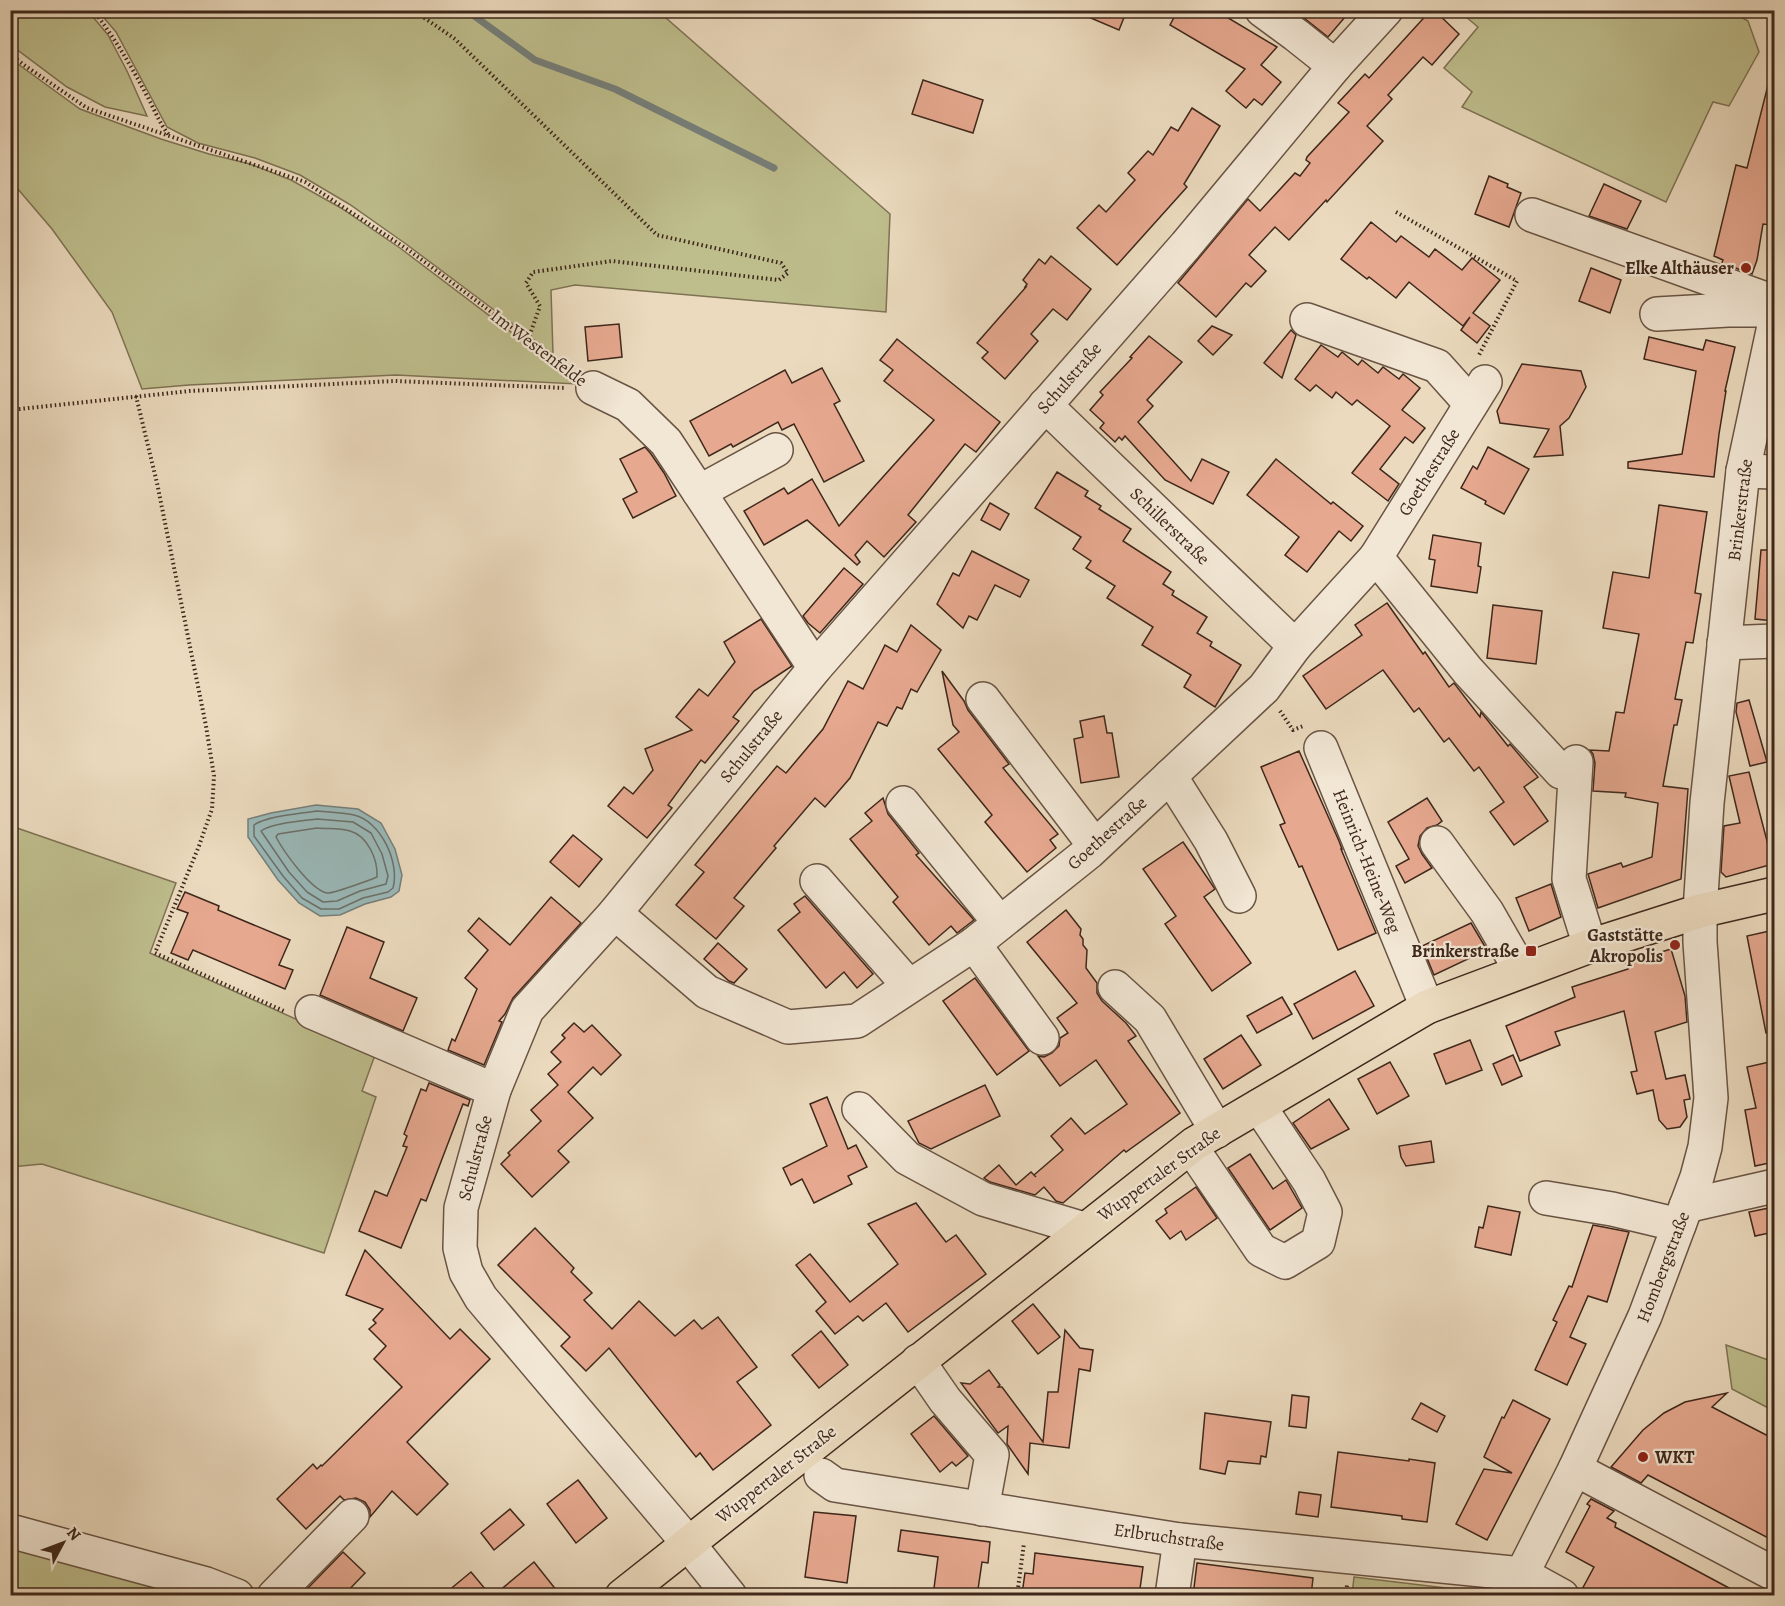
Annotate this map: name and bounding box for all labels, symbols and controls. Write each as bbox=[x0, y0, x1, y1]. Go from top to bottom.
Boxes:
place label: Elke Althäuser bbox=[1625, 256, 1735, 280]
marker: Elke Althäuser bbox=[1739, 261, 1753, 275]
street label: Im Westenfelde bbox=[486, 304, 592, 392]
street label: Schulstraße bbox=[1031, 337, 1107, 419]
street label: Goethestraße bbox=[1393, 424, 1465, 520]
street label: Brinkerstraße bbox=[1722, 457, 1758, 563]
street label: Schillerstraße bbox=[1125, 482, 1215, 570]
street label: Schulstraße bbox=[714, 704, 788, 788]
street label: Heinrich-Heine-Weg bbox=[1327, 785, 1407, 937]
street label: Goethestraße bbox=[1062, 791, 1152, 875]
place label: Gaststätte Akropolis bbox=[1587, 923, 1663, 968]
marker: Gaststätte Akropolis bbox=[1668, 938, 1682, 952]
place label: Brinkerstraße bbox=[1411, 939, 1519, 963]
marker: Brinkerstraße bbox=[1524, 944, 1538, 958]
street label: Schulstraße bbox=[452, 1113, 498, 1203]
street label: Wuppertaler Straße bbox=[1092, 1121, 1225, 1227]
street label: Hombergstraße bbox=[1631, 1208, 1695, 1326]
street label: Wuppertaler Straße bbox=[710, 1420, 841, 1529]
place label: WKT bbox=[1654, 1445, 1695, 1469]
marker: WKT bbox=[1636, 1450, 1650, 1464]
north arrow bbox=[33, 1513, 93, 1573]
street label: Erlbruchstraße bbox=[1112, 1517, 1226, 1557]
text: N bbox=[61, 1522, 86, 1546]

